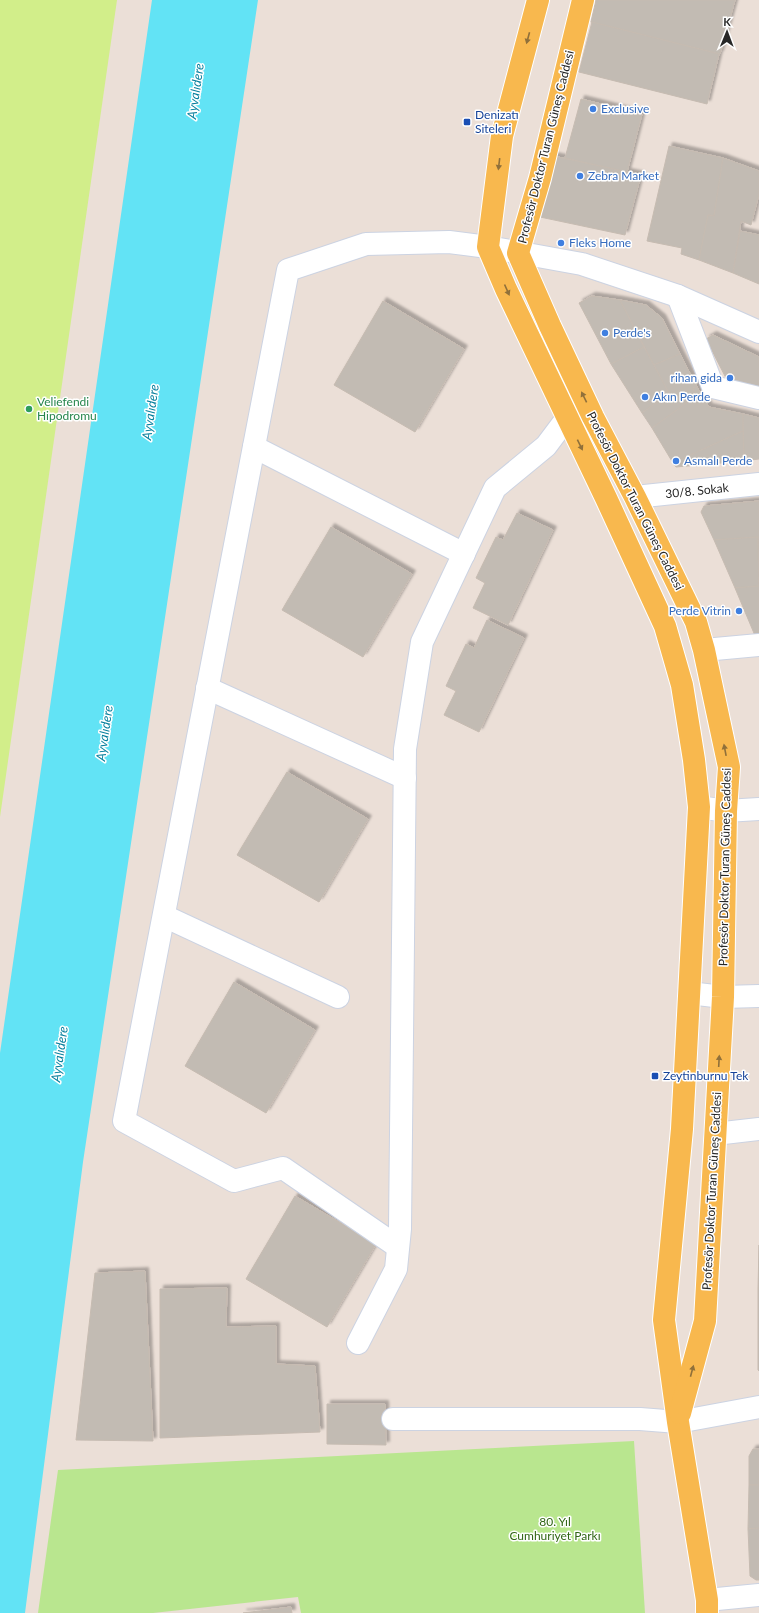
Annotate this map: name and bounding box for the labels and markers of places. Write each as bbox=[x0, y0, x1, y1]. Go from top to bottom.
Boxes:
place label: Exclusive bbox=[601, 101, 649, 116]
marker: Exclusive bbox=[588, 104, 598, 114]
place label: Denizatı Siteleri bbox=[475, 107, 519, 136]
marker: Denizatı Siteleri bbox=[462, 117, 472, 127]
place label: Zebra Market bbox=[588, 168, 660, 183]
marker: Zebra Market bbox=[575, 171, 585, 181]
place label: Fleks Home bbox=[569, 235, 631, 250]
marker: Fleks Home bbox=[556, 238, 566, 248]
place label: Perde's bbox=[613, 325, 651, 340]
marker: Perde's bbox=[600, 328, 610, 338]
place label: rihan gida bbox=[671, 370, 722, 385]
marker: rihan gida bbox=[725, 373, 735, 383]
place label: Akın Perde bbox=[653, 389, 710, 404]
marker: Akın Perde bbox=[640, 392, 650, 402]
place label: Veliefendi Hipodromu bbox=[37, 394, 97, 423]
marker: Veliefendi Hipodromu bbox=[24, 404, 34, 414]
place label: Asmalı Perde bbox=[684, 453, 752, 468]
marker: Asmalı Perde bbox=[671, 456, 681, 466]
place label: Perde Vitrin bbox=[669, 603, 731, 618]
marker: Perde Vitrin bbox=[734, 606, 744, 616]
place label: Zeytinburnu Tek bbox=[663, 1068, 749, 1083]
marker: Zeytinburnu Tek bbox=[650, 1071, 660, 1081]

